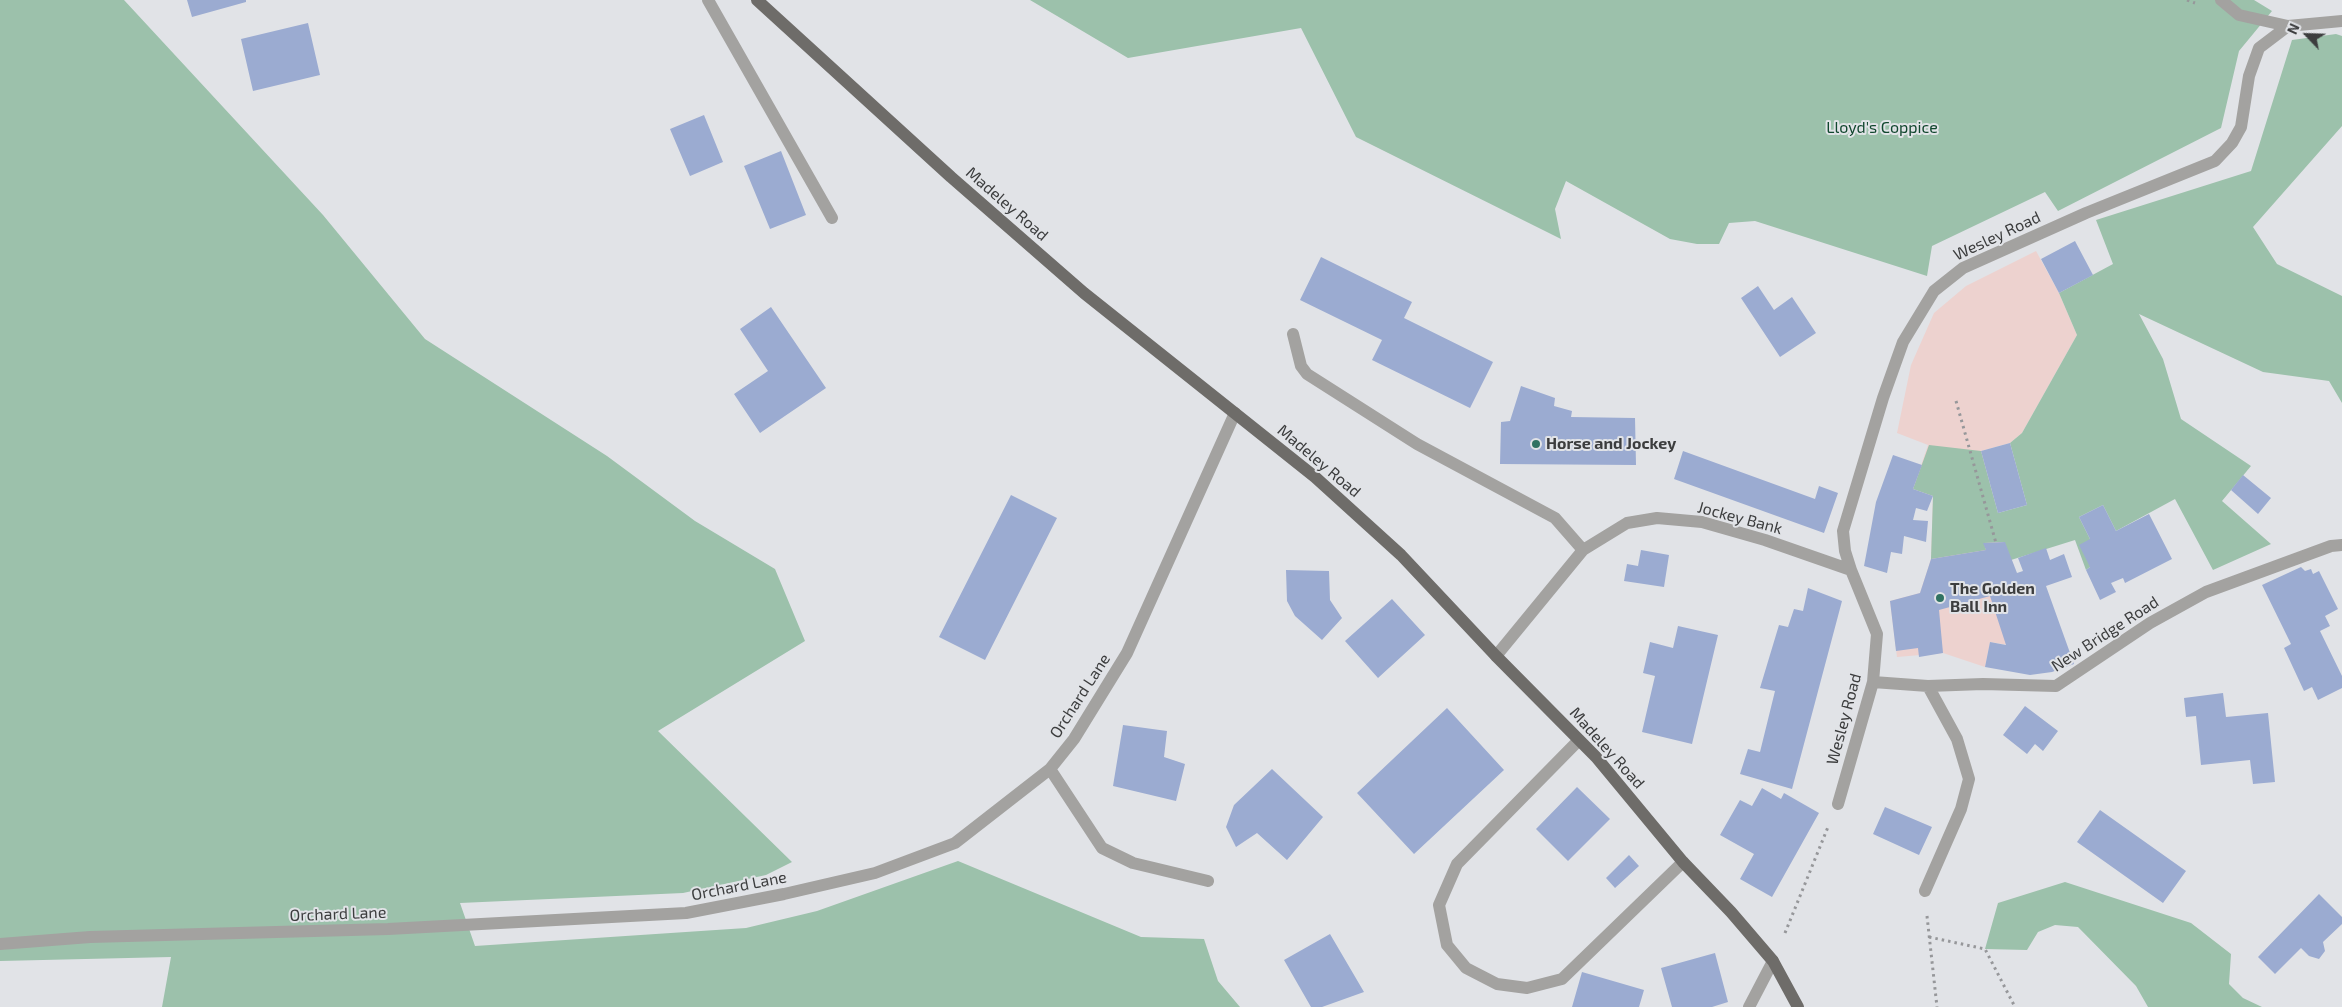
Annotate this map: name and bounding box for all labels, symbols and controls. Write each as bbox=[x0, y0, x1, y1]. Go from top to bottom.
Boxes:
north arrow bbox=[2282, 10, 2332, 60]
text: N bbox=[2283, 21, 2303, 37]
park label: Lloyd's Coppice bbox=[1826, 118, 1938, 138]
street label: Madeley Road bbox=[962, 163, 1052, 245]
street label: Wesley Road bbox=[1950, 207, 2044, 265]
street label: Madeley Road bbox=[1273, 421, 1365, 501]
place label: Horse and Jockey bbox=[1546, 434, 1676, 454]
marker: Horse and Jockey bbox=[1530, 438, 1542, 450]
street label: Jockey Bank bbox=[1696, 497, 1784, 539]
place label: The Golden Ball Inn bbox=[1950, 579, 2035, 617]
marker: The Golden Ball Inn bbox=[1934, 592, 1946, 604]
street label: New Bridge Road bbox=[2048, 592, 2162, 676]
street label: Orchard Lane bbox=[1046, 650, 1114, 742]
street label: Wesley Road bbox=[1823, 671, 1865, 767]
street label: Madeley Road bbox=[1565, 703, 1649, 793]
street label: Orchard Lane bbox=[690, 867, 788, 905]
street label: Orchard Lane bbox=[289, 903, 387, 925]

